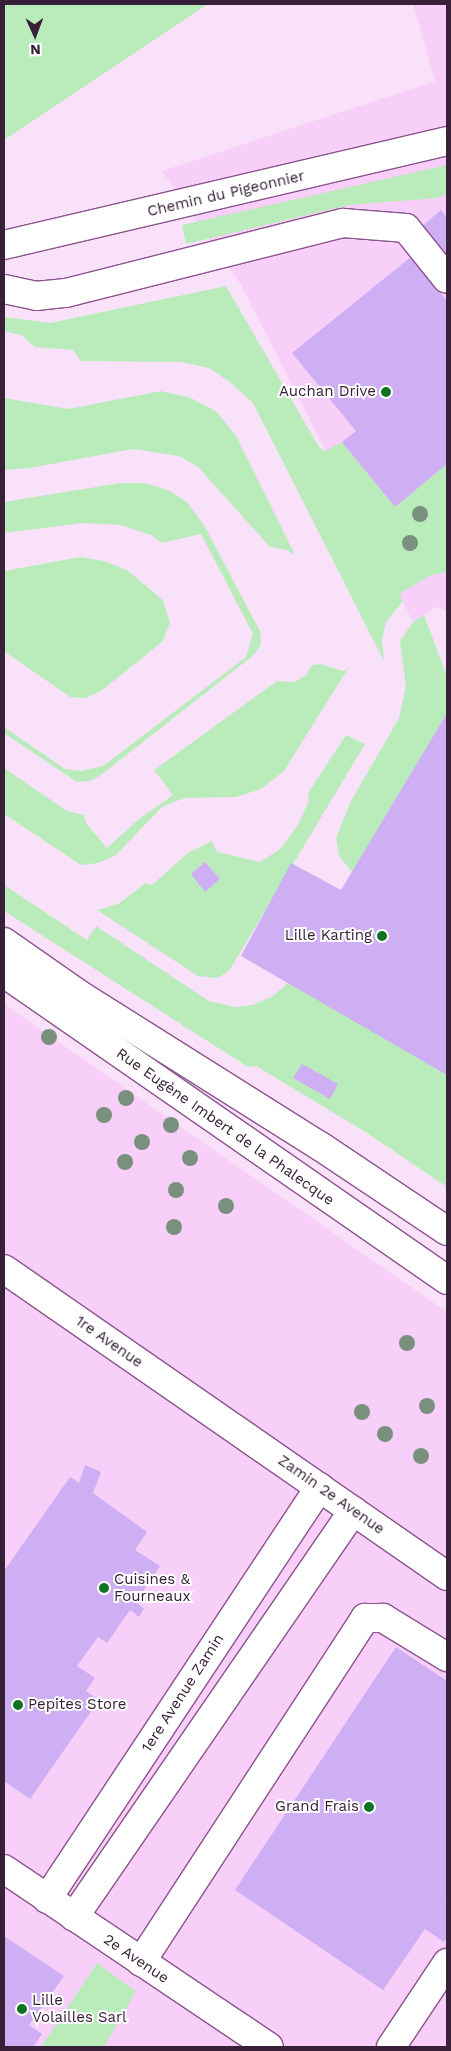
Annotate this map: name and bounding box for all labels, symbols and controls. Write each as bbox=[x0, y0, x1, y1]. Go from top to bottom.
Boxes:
north arrow bbox=[10, 10, 60, 60]
text: N bbox=[30, 42, 41, 58]
street label: Chemin du Pigeonnier bbox=[146, 167, 306, 221]
place label: Auchan Drive bbox=[279, 383, 376, 401]
marker: Auchan Drive bbox=[380, 386, 392, 398]
place label: Lille Karting bbox=[285, 927, 372, 945]
marker: Lille Karting bbox=[376, 930, 388, 942]
street label: Rue Eugène Imbert de la Phalecque bbox=[112, 1044, 338, 1210]
street label: 1re Avenue bbox=[72, 1312, 146, 1372]
street label: Zamin 2e Avenue bbox=[274, 1451, 388, 1539]
place label: Cuisines & Fourneaux bbox=[114, 1570, 190, 1605]
marker: Cuisines & Fourneaux bbox=[98, 1582, 110, 1594]
street label: 1ere Avenue Zamin bbox=[138, 1630, 228, 1756]
place label: Pepites Store bbox=[28, 1696, 126, 1714]
marker: Pepites Store bbox=[12, 1699, 24, 1711]
place label: Grand Frais bbox=[275, 1798, 359, 1816]
marker: Grand Frais bbox=[363, 1801, 375, 1813]
street label: 2e Avenue bbox=[100, 1930, 172, 1988]
place label: Lille Volailles Sarl bbox=[32, 1991, 127, 2026]
marker: Lille Volailles Sarl bbox=[16, 2003, 28, 2015]

